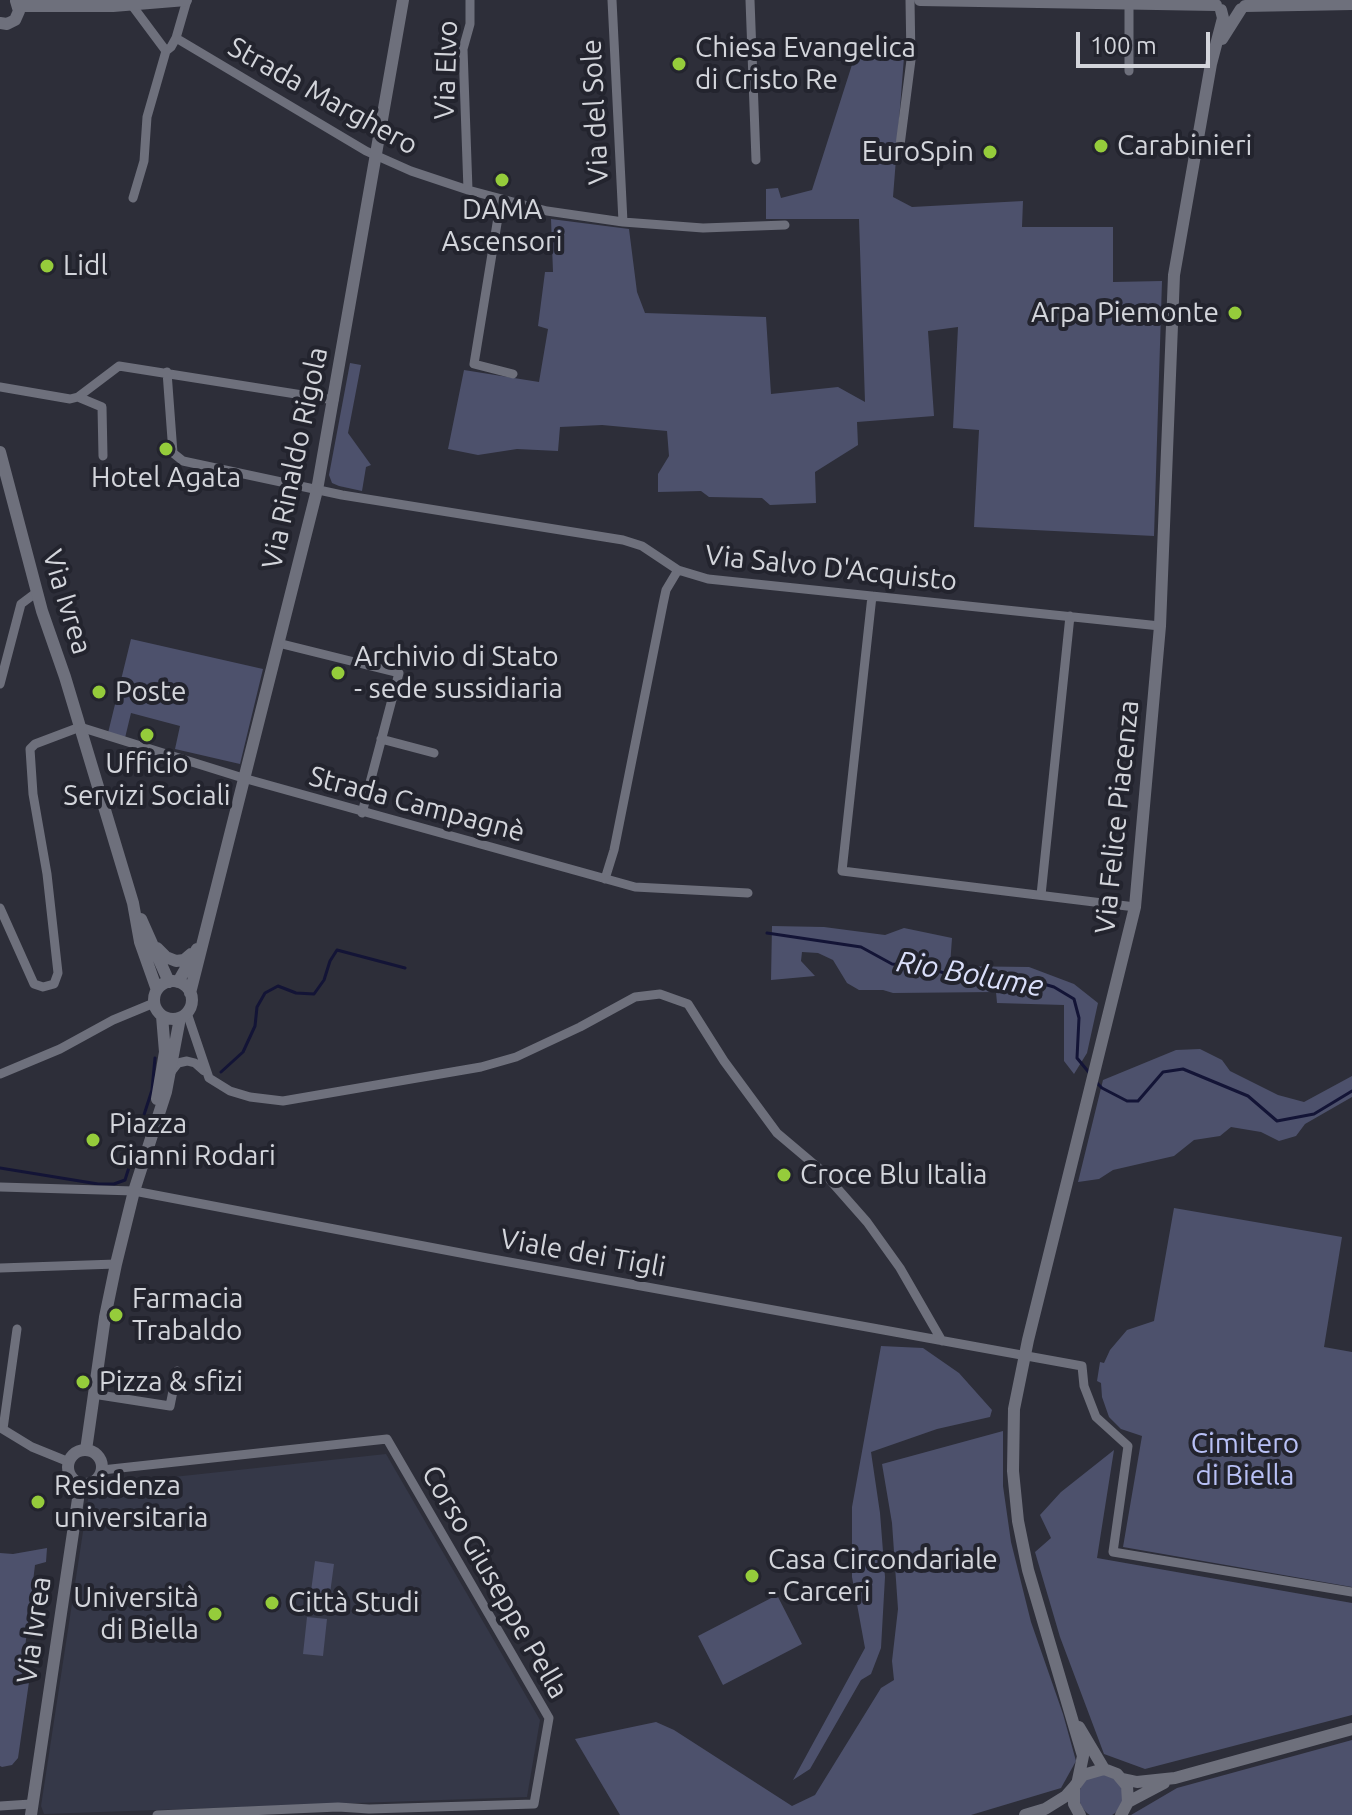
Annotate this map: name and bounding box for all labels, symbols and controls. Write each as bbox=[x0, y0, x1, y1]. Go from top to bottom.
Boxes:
scale bar bbox=[1080, 16, 1214, 66]
street label: Via Elvo bbox=[427, 20, 465, 120]
street label: Strada Marghero bbox=[222, 30, 424, 162]
place label: Chiesa Evangelica di Cristo Re bbox=[695, 31, 916, 97]
text: 100 m bbox=[1090, 32, 1157, 59]
street label: Via del Sole bbox=[574, 38, 616, 186]
marker: Chiesa Evangelica di Cristo Re bbox=[670, 55, 688, 73]
place label: Carabinieri bbox=[1117, 129, 1252, 163]
place label: EuroSpin bbox=[862, 135, 974, 169]
marker: Carabinieri bbox=[1092, 137, 1110, 155]
marker: EuroSpin bbox=[981, 143, 999, 161]
marker: DAMA Ascensori bbox=[493, 171, 511, 189]
place label: DAMA Ascensori bbox=[441, 193, 563, 259]
place label: Lidl bbox=[63, 249, 108, 283]
marker: Lidl bbox=[38, 257, 56, 275]
place label: Arpa Piemonte bbox=[1031, 296, 1219, 330]
marker: Arpa Piemonte bbox=[1226, 304, 1244, 322]
street label: Via Rinaldo Rigola bbox=[255, 344, 335, 572]
marker: Hotel Agata bbox=[157, 440, 175, 458]
place label: Hotel Agata bbox=[91, 461, 241, 495]
street label: Via Salvo D'Acquisto bbox=[703, 538, 959, 598]
street label: Via Ivrea bbox=[35, 546, 99, 658]
place label: Archivio di Stato - sede sussidiaria bbox=[354, 640, 563, 706]
marker: Archivio di Stato - sede sussidiaria bbox=[329, 664, 347, 682]
place label: Poste bbox=[115, 675, 186, 709]
marker: Poste bbox=[90, 683, 108, 701]
street label: Via Felice Piacenza bbox=[1088, 698, 1146, 936]
marker: Ufficio Servizi Sociali bbox=[138, 726, 156, 744]
place label: Ufficio Servizi Sociali bbox=[63, 747, 231, 813]
street label: Strada Campagnè bbox=[305, 759, 529, 849]
water label: Rio Bolume bbox=[894, 943, 1046, 1005]
place label: Piazza Gianni Rodari bbox=[109, 1107, 276, 1173]
marker: Piazza Gianni Rodari bbox=[84, 1131, 102, 1149]
place label: Croce Blu Italia bbox=[800, 1158, 987, 1192]
marker: Croce Blu Italia bbox=[775, 1166, 793, 1184]
street label: Viale dei Tigli bbox=[498, 1222, 668, 1284]
place label: Farmacia Trabaldo bbox=[132, 1282, 243, 1348]
marker: Farmacia Trabaldo bbox=[107, 1306, 125, 1324]
place label: Pizza & sfizi bbox=[99, 1365, 243, 1399]
marker: Pizza & sfizi bbox=[74, 1373, 92, 1391]
park label: Cimitero di Biella bbox=[1191, 1427, 1299, 1493]
street label: Corso Giuseppe Pella bbox=[415, 1460, 575, 1704]
place label: Residenza universitaria bbox=[54, 1469, 209, 1535]
marker: Residenza universitaria bbox=[29, 1493, 47, 1511]
place label: Casa Circondariale - Carceri bbox=[768, 1543, 998, 1609]
marker: Casa Circondariale - Carceri bbox=[743, 1567, 761, 1585]
street label: Via Ivrea bbox=[10, 1574, 58, 1686]
place label: Università di Biella bbox=[73, 1581, 199, 1647]
place label: Città Studi bbox=[288, 1586, 420, 1620]
marker: Città Studi bbox=[263, 1594, 281, 1612]
marker: Università di Biella bbox=[206, 1605, 224, 1623]

